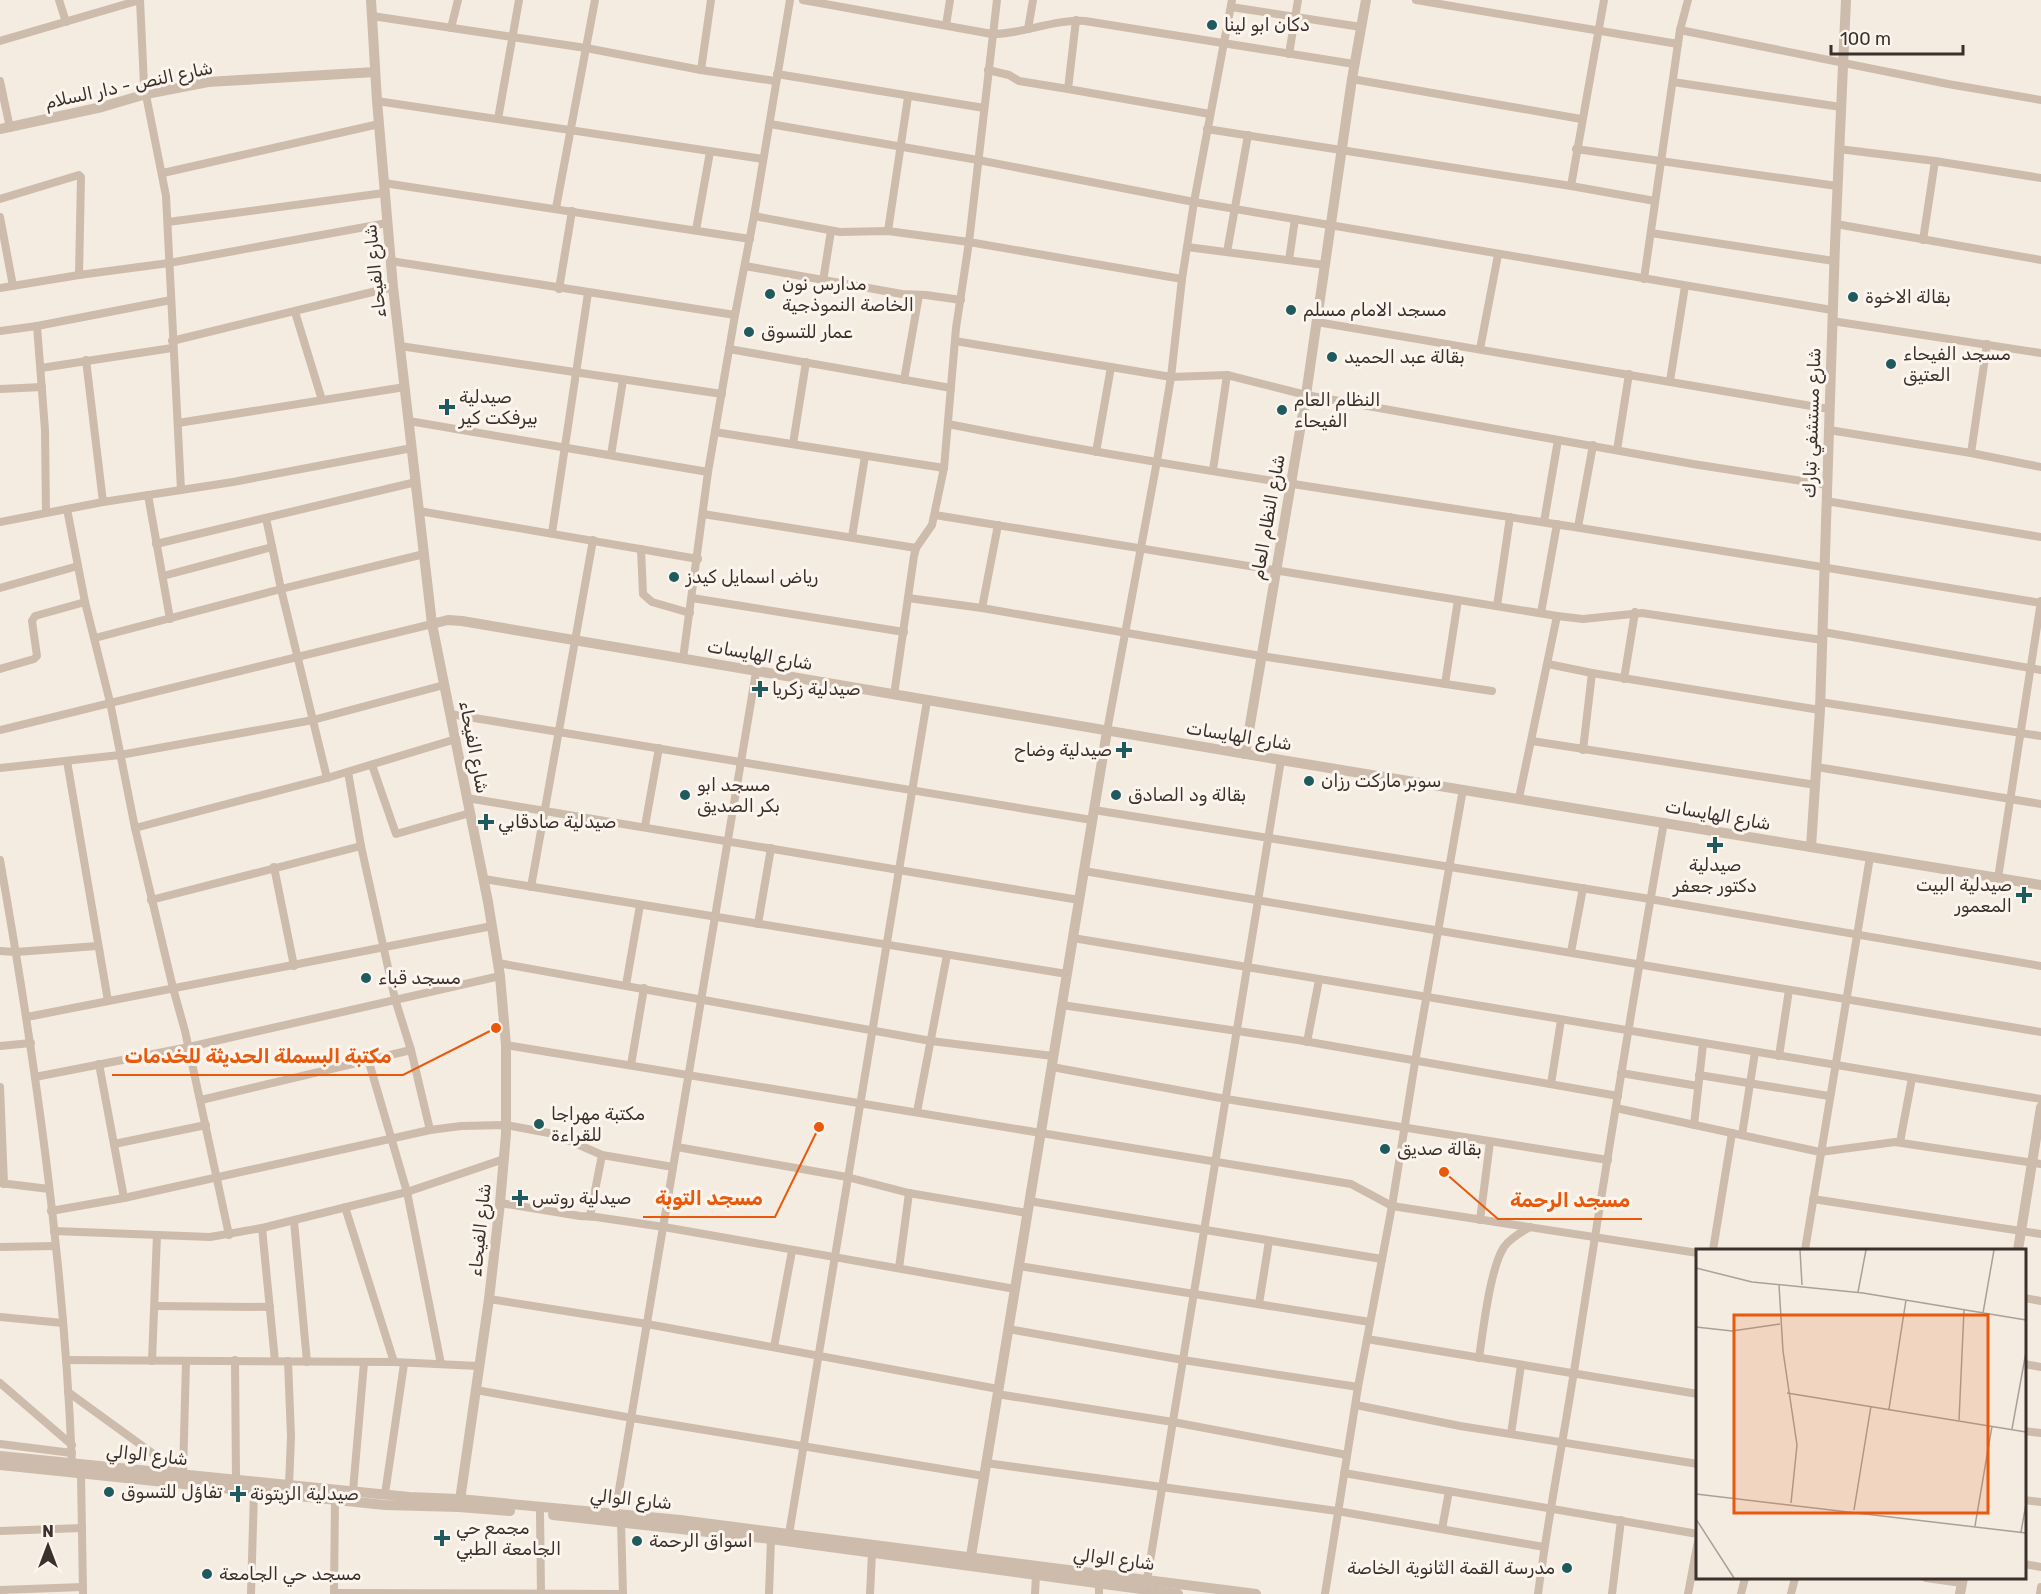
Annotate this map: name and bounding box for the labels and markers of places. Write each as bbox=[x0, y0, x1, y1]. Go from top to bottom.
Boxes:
place label: دكان ابو لينا bbox=[1224, 14, 1310, 36]
marker: دكان ابو لينا bbox=[1205, 18, 1219, 32]
place label: مدارس نون الخاصة النموذجية bbox=[782, 273, 914, 316]
place label: بقالة الاخوة bbox=[1865, 286, 1951, 308]
marker: مدارس نون الخاصة النموذجية bbox=[763, 287, 777, 301]
marker: بقالة الاخوة bbox=[1846, 290, 1860, 304]
place label: مسجد الامام مسلم bbox=[1303, 299, 1446, 322]
marker: مسجد الامام مسلم bbox=[1284, 303, 1298, 317]
place label: عمار للتسوق bbox=[761, 321, 853, 343]
marker: عمار للتسوق bbox=[742, 325, 756, 339]
place label: مسجد الفيحاء العتيق bbox=[1903, 343, 2011, 386]
place label: بقالة عبد الحميد bbox=[1344, 346, 1465, 368]
marker: بقالة عبد الحميد bbox=[1325, 350, 1339, 364]
marker: مسجد الفيحاء العتيق bbox=[1884, 357, 1898, 371]
place label: صيدلية بيرفكت كير bbox=[458, 386, 538, 429]
place label: النظام العام الفيحاء bbox=[1294, 389, 1381, 432]
marker: صيدلية بيرفكت كير bbox=[440, 400, 454, 414]
marker: النظام العام الفيحاء bbox=[1275, 403, 1289, 417]
place label: رياض اسمايل كيدز bbox=[685, 566, 818, 588]
marker: رياض اسمايل كيدز bbox=[667, 570, 681, 584]
place label: صيدلية زكريا bbox=[772, 678, 860, 700]
marker: صيدلية زكريا bbox=[753, 682, 767, 696]
place label: صيدلية وضاح bbox=[1014, 739, 1112, 762]
marker: صيدلية وضاح bbox=[1117, 743, 1131, 757]
place label: سوبر ماركت رزان bbox=[1321, 770, 1442, 792]
place label: مسجد ابو بكر الصديق bbox=[697, 774, 780, 817]
marker: سوبر ماركت رزان bbox=[1302, 774, 1316, 788]
place label: بقالة ود الصادق bbox=[1128, 784, 1246, 806]
marker: مسجد ابو بكر الصديق bbox=[678, 788, 692, 802]
marker: بقالة ود الصادق bbox=[1109, 788, 1123, 802]
place label: صيدلية صادقابي bbox=[498, 811, 616, 835]
marker: صيدلية صادقابي bbox=[479, 815, 493, 829]
marker: صيدلية دكتور جعفر bbox=[1708, 838, 1722, 852]
place label: صيدلية دكتور جعفر bbox=[1672, 854, 1757, 897]
place label: صيدلية البيت المعمور bbox=[1916, 874, 2012, 917]
marker: صيدلية البيت المعمور bbox=[2017, 888, 2031, 902]
place label: مسجد قباء bbox=[378, 967, 461, 989]
marker: مسجد قباء bbox=[359, 971, 373, 985]
callout: مكتبة البسملة الحديثة للخدمات bbox=[112, 1037, 403, 1075]
place label: مكتبة مهراجا للقراءة bbox=[551, 1103, 645, 1146]
marker: مكتبة مهراجا للقراءة bbox=[532, 1117, 546, 1131]
place label: بقالة صديق bbox=[1397, 1138, 1482, 1160]
marker: بقالة صديق bbox=[1378, 1142, 1392, 1156]
callout: مسجد التوبة bbox=[643, 1179, 775, 1217]
callout: مسجد الرحمة bbox=[1498, 1181, 1642, 1219]
place label: صيدلية روتس bbox=[532, 1187, 631, 1209]
marker: صيدلية روتس bbox=[513, 1191, 527, 1205]
place label: تفاؤل للتسوق bbox=[121, 1481, 223, 1503]
place label: صيدلية الزيتونة bbox=[250, 1483, 359, 1505]
marker: تفاؤل للتسوق bbox=[102, 1485, 116, 1499]
marker: صيدلية الزيتونة bbox=[231, 1487, 245, 1501]
place label: مجمع حي الجامعة الطبي bbox=[456, 1517, 561, 1562]
marker: مجمع حي الجامعة الطبي bbox=[433, 1529, 451, 1547]
place label: اسواق الرحمة bbox=[649, 1530, 753, 1552]
marker: اسواق الرحمة bbox=[630, 1534, 644, 1548]
place label: مدرسة القمة الثانوية الخاصة bbox=[1347, 1557, 1555, 1579]
marker: مدرسة القمة الثانوية الخاصة bbox=[1560, 1561, 1574, 1575]
place label: مسجد حي الجامعة bbox=[219, 1563, 361, 1587]
marker: مسجد حي الجامعة bbox=[200, 1567, 214, 1581]

